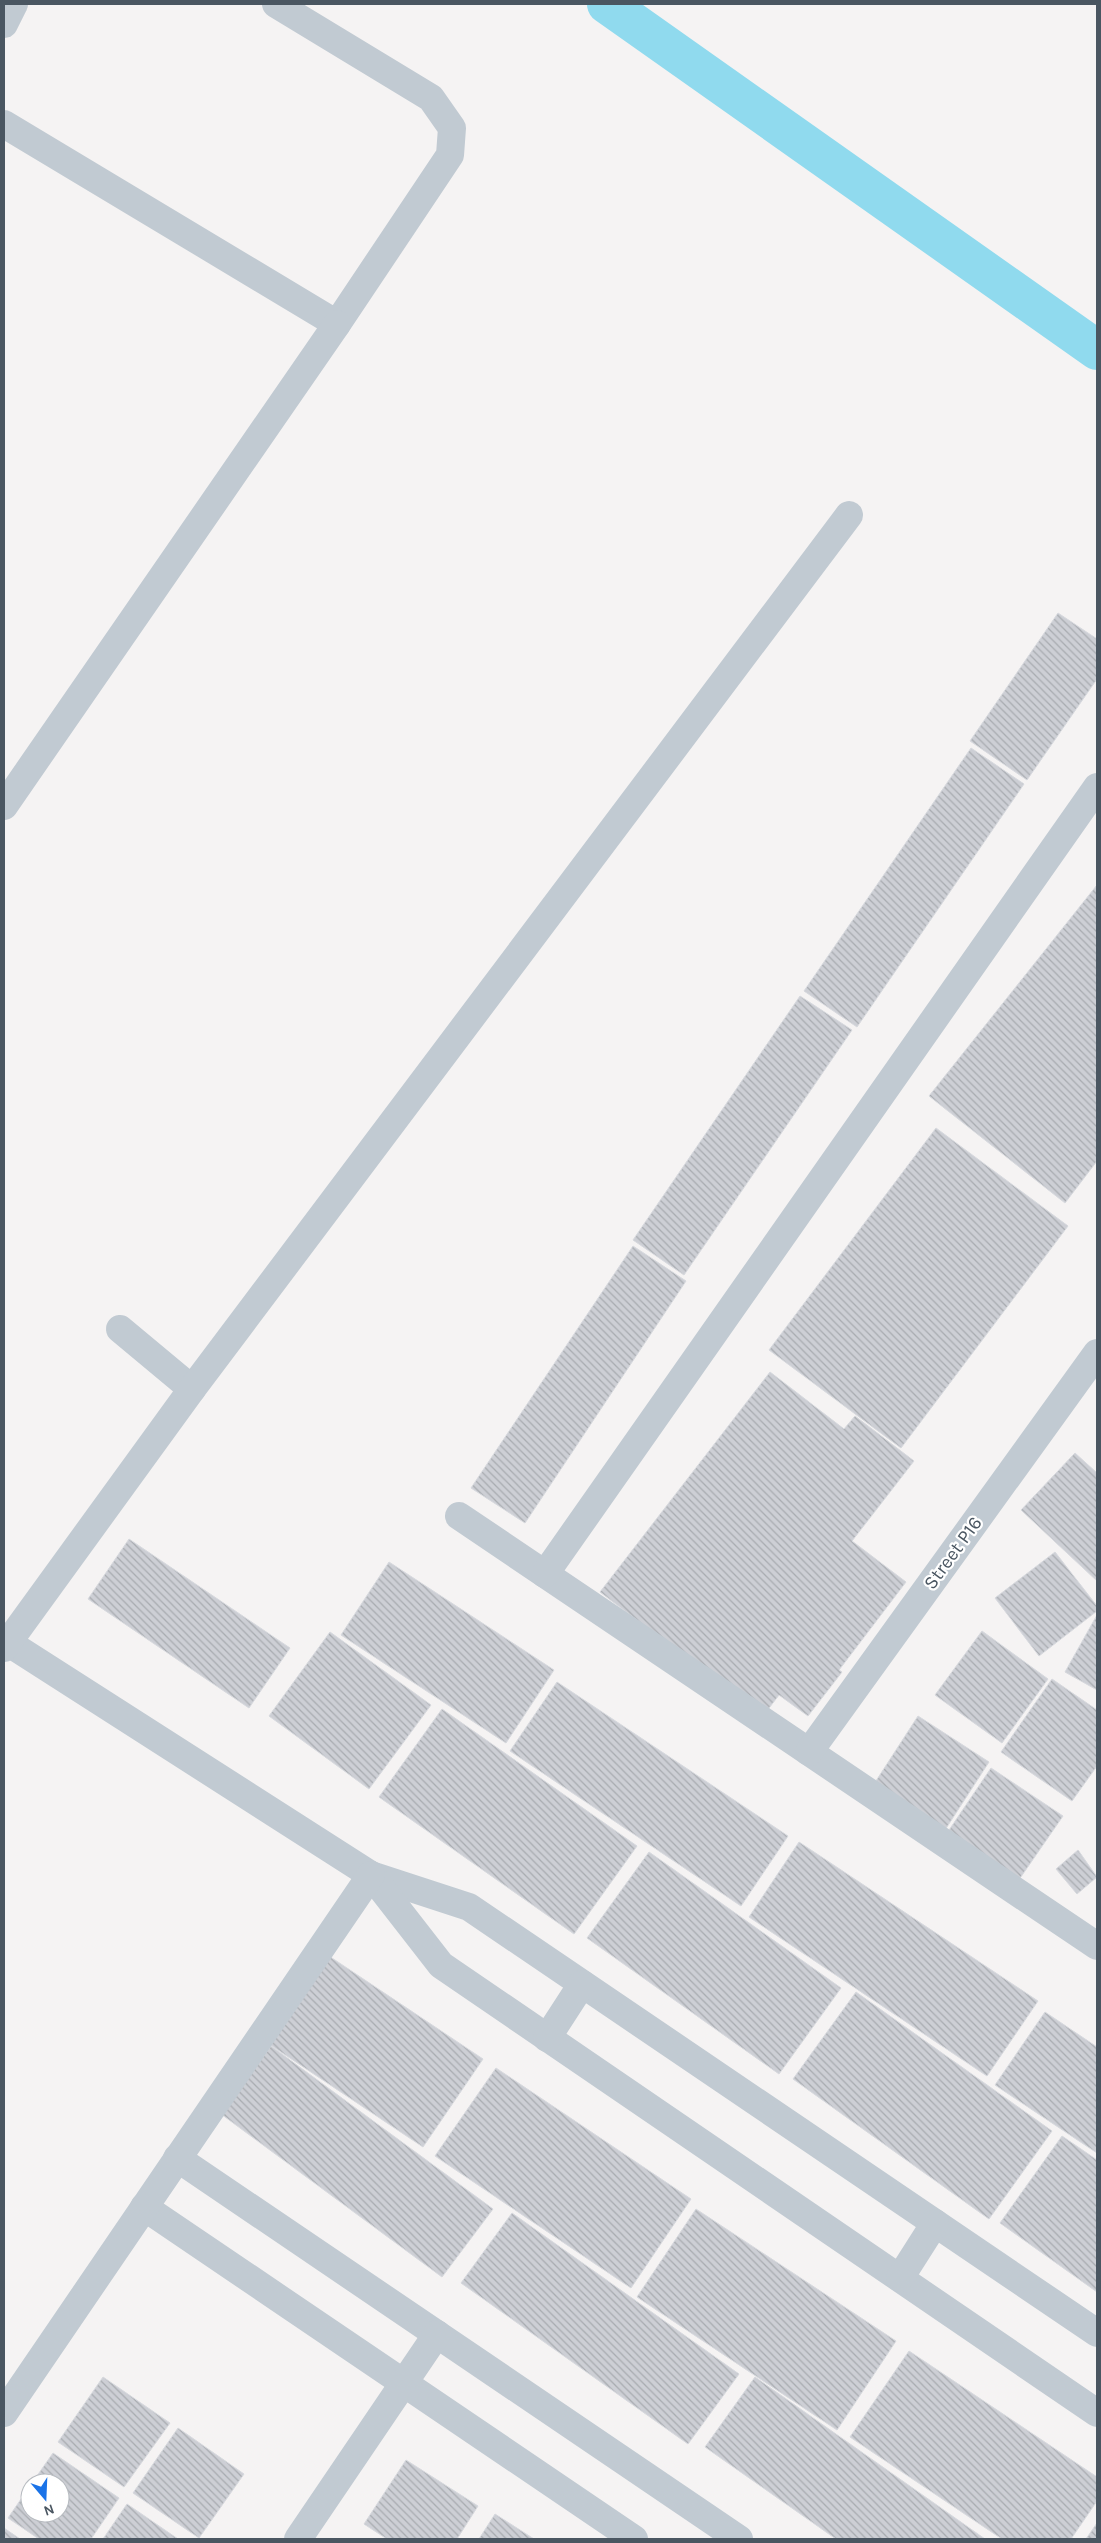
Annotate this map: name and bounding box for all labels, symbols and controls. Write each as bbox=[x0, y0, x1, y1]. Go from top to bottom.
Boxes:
street label: Street P16 bbox=[919, 1512, 987, 1594]
north arrow bbox=[20, 2473, 70, 2523]
text: N bbox=[42, 2500, 57, 2519]

